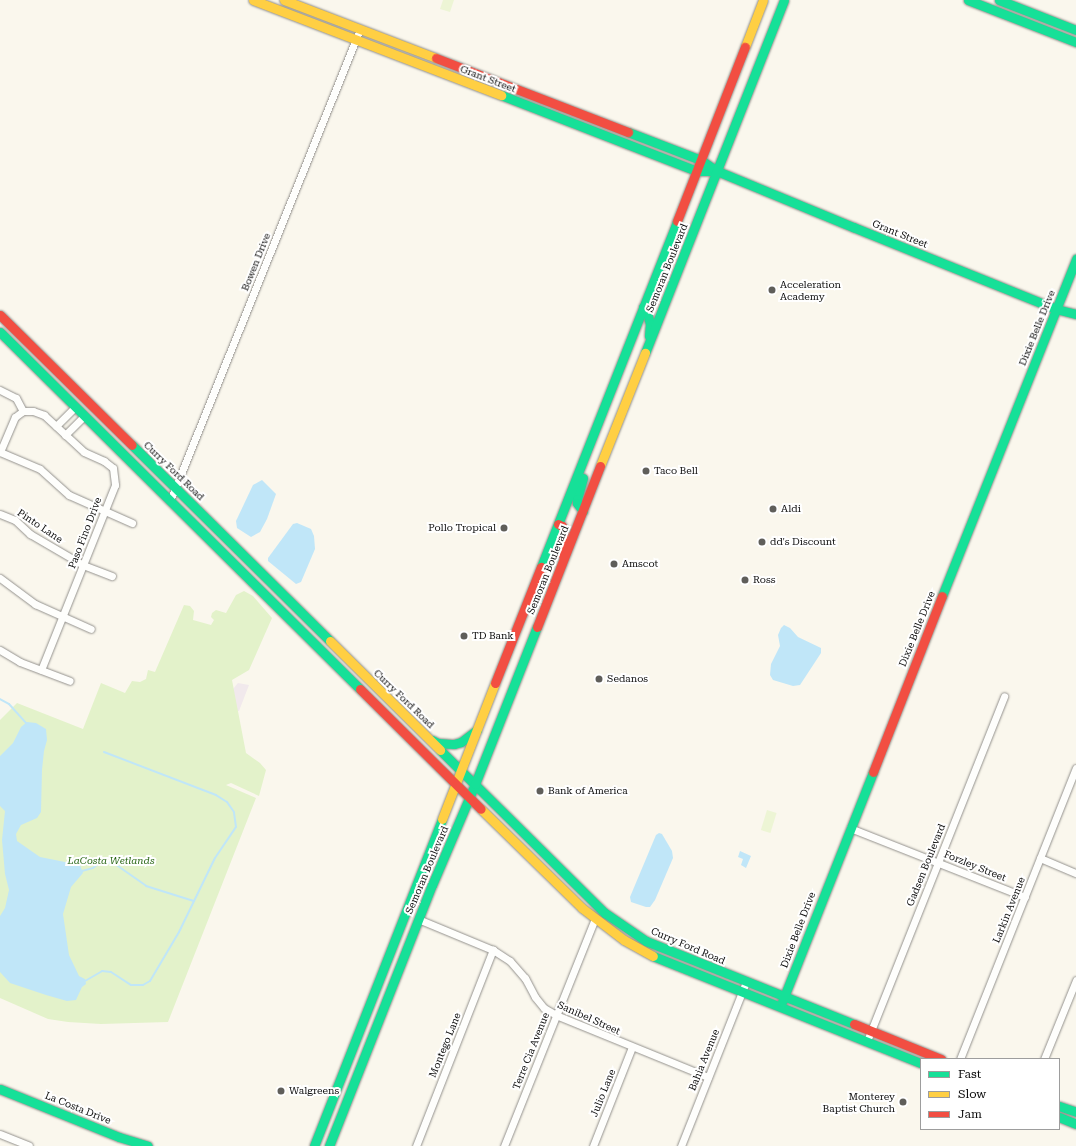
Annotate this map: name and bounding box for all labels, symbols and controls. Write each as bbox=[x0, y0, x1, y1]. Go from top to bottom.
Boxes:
street label: Grant Street bbox=[458, 63, 518, 95]
street label: Grant Street bbox=[871, 217, 929, 251]
street label: Semoran Boulevard bbox=[644, 222, 690, 314]
street label: Bowen Drive bbox=[239, 231, 273, 293]
place label: Acceleration Academy bbox=[780, 278, 841, 302]
marker: Acceleration Academy bbox=[767, 285, 777, 295]
street label: Dixie Belle Drive bbox=[1016, 288, 1058, 368]
street label: Curry Ford Road bbox=[141, 439, 207, 503]
place label: Taco Bell bbox=[654, 465, 698, 477]
marker: Taco Bell bbox=[641, 466, 651, 476]
street label: Paso Fino Drive bbox=[66, 496, 104, 570]
place label: Aldi bbox=[781, 503, 801, 515]
marker: Aldi bbox=[768, 504, 778, 514]
street label: Pinto Lane bbox=[15, 506, 65, 546]
place label: Pollo Tropical bbox=[428, 522, 496, 534]
marker: Pollo Tropical bbox=[499, 523, 509, 533]
street label: Semoran Boulevard bbox=[525, 524, 571, 616]
place label: dd's Discount bbox=[770, 536, 836, 548]
marker: dd's Discount bbox=[757, 537, 767, 547]
place label: Amscot bbox=[622, 558, 658, 570]
marker: Amscot bbox=[609, 559, 619, 569]
place label: Ross bbox=[753, 574, 775, 586]
marker: Ross bbox=[740, 575, 750, 585]
street label: Dixie Belle Drive bbox=[896, 589, 938, 669]
place label: TD Bank bbox=[472, 630, 514, 642]
marker: TD Bank bbox=[459, 631, 469, 641]
street label: Curry Ford Road bbox=[371, 667, 437, 731]
place label: Sedanos bbox=[607, 673, 648, 685]
marker: Sedanos bbox=[594, 674, 604, 684]
place label: Bank of America bbox=[548, 785, 628, 797]
marker: Bank of America bbox=[535, 786, 545, 796]
street label: Gadsen Boulevard bbox=[904, 822, 948, 908]
street label: Semoran Boulevard bbox=[403, 824, 451, 916]
street label: Forzley Street bbox=[942, 848, 1008, 884]
park label: LaCosta Wetlands bbox=[67, 855, 155, 867]
street label: Larkin Avenue bbox=[990, 875, 1028, 945]
street label: Dixie Belle Drive bbox=[778, 890, 818, 970]
street label: Curry Ford Road bbox=[649, 925, 727, 967]
street label: Sanibel Street bbox=[556, 999, 622, 1037]
street label: Montego Lane bbox=[427, 1011, 463, 1079]
street label: Terre Cia Avenue bbox=[510, 1011, 552, 1091]
street label: Bahia Avenue bbox=[686, 1027, 722, 1093]
legend bbox=[920, 1058, 1060, 1130]
street label: Julio Lane bbox=[588, 1067, 618, 1119]
text: Fast bbox=[958, 1067, 981, 1081]
place label: Walgreens bbox=[289, 1085, 339, 1097]
marker: Walgreens bbox=[276, 1086, 286, 1096]
text: Slow bbox=[958, 1087, 986, 1101]
street label: La Costa Drive bbox=[43, 1089, 113, 1127]
place label: Monterey Baptist Church bbox=[823, 1090, 895, 1114]
marker: Monterey Baptist Church bbox=[898, 1097, 908, 1107]
text: Jam bbox=[958, 1107, 982, 1121]

